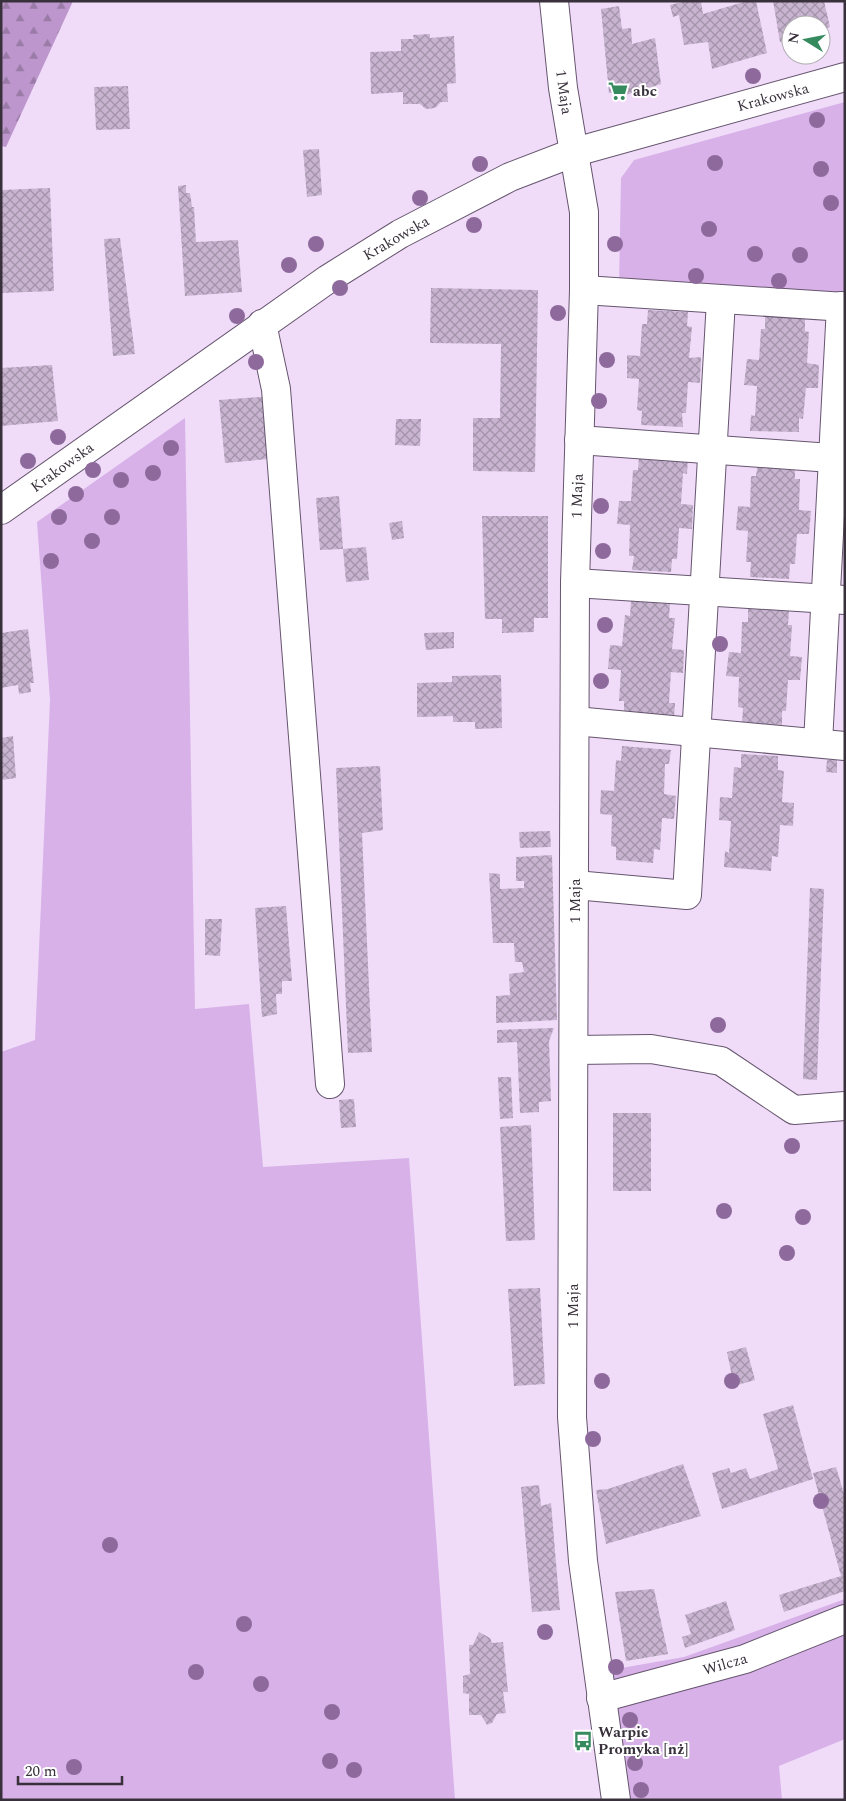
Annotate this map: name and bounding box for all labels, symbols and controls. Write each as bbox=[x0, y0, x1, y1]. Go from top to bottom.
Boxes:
north arrow bbox=[781, 15, 831, 65]
text: N bbox=[782, 30, 805, 45]
street label: 1 Maja bbox=[549, 68, 578, 117]
street label: Krakowska bbox=[735, 77, 812, 118]
supermarket icon: abc bbox=[607, 80, 629, 102]
place label: abc bbox=[633, 80, 657, 103]
street label: Krakowska bbox=[359, 210, 434, 267]
street label: Krakowska bbox=[26, 436, 99, 498]
street label: 1 Maja bbox=[565, 472, 590, 519]
street label: 1 Maja bbox=[564, 878, 587, 924]
street label: 1 Maja bbox=[562, 1283, 585, 1329]
street label: Wilcza bbox=[700, 1647, 751, 1682]
place label: Warpie Promyka [nż] bbox=[598, 1721, 688, 1761]
bus stop icon: Warpie Promyka [nż] bbox=[572, 1730, 594, 1752]
scale bar bbox=[18, 1754, 121, 1786]
text: 20 m bbox=[25, 1760, 57, 1783]

